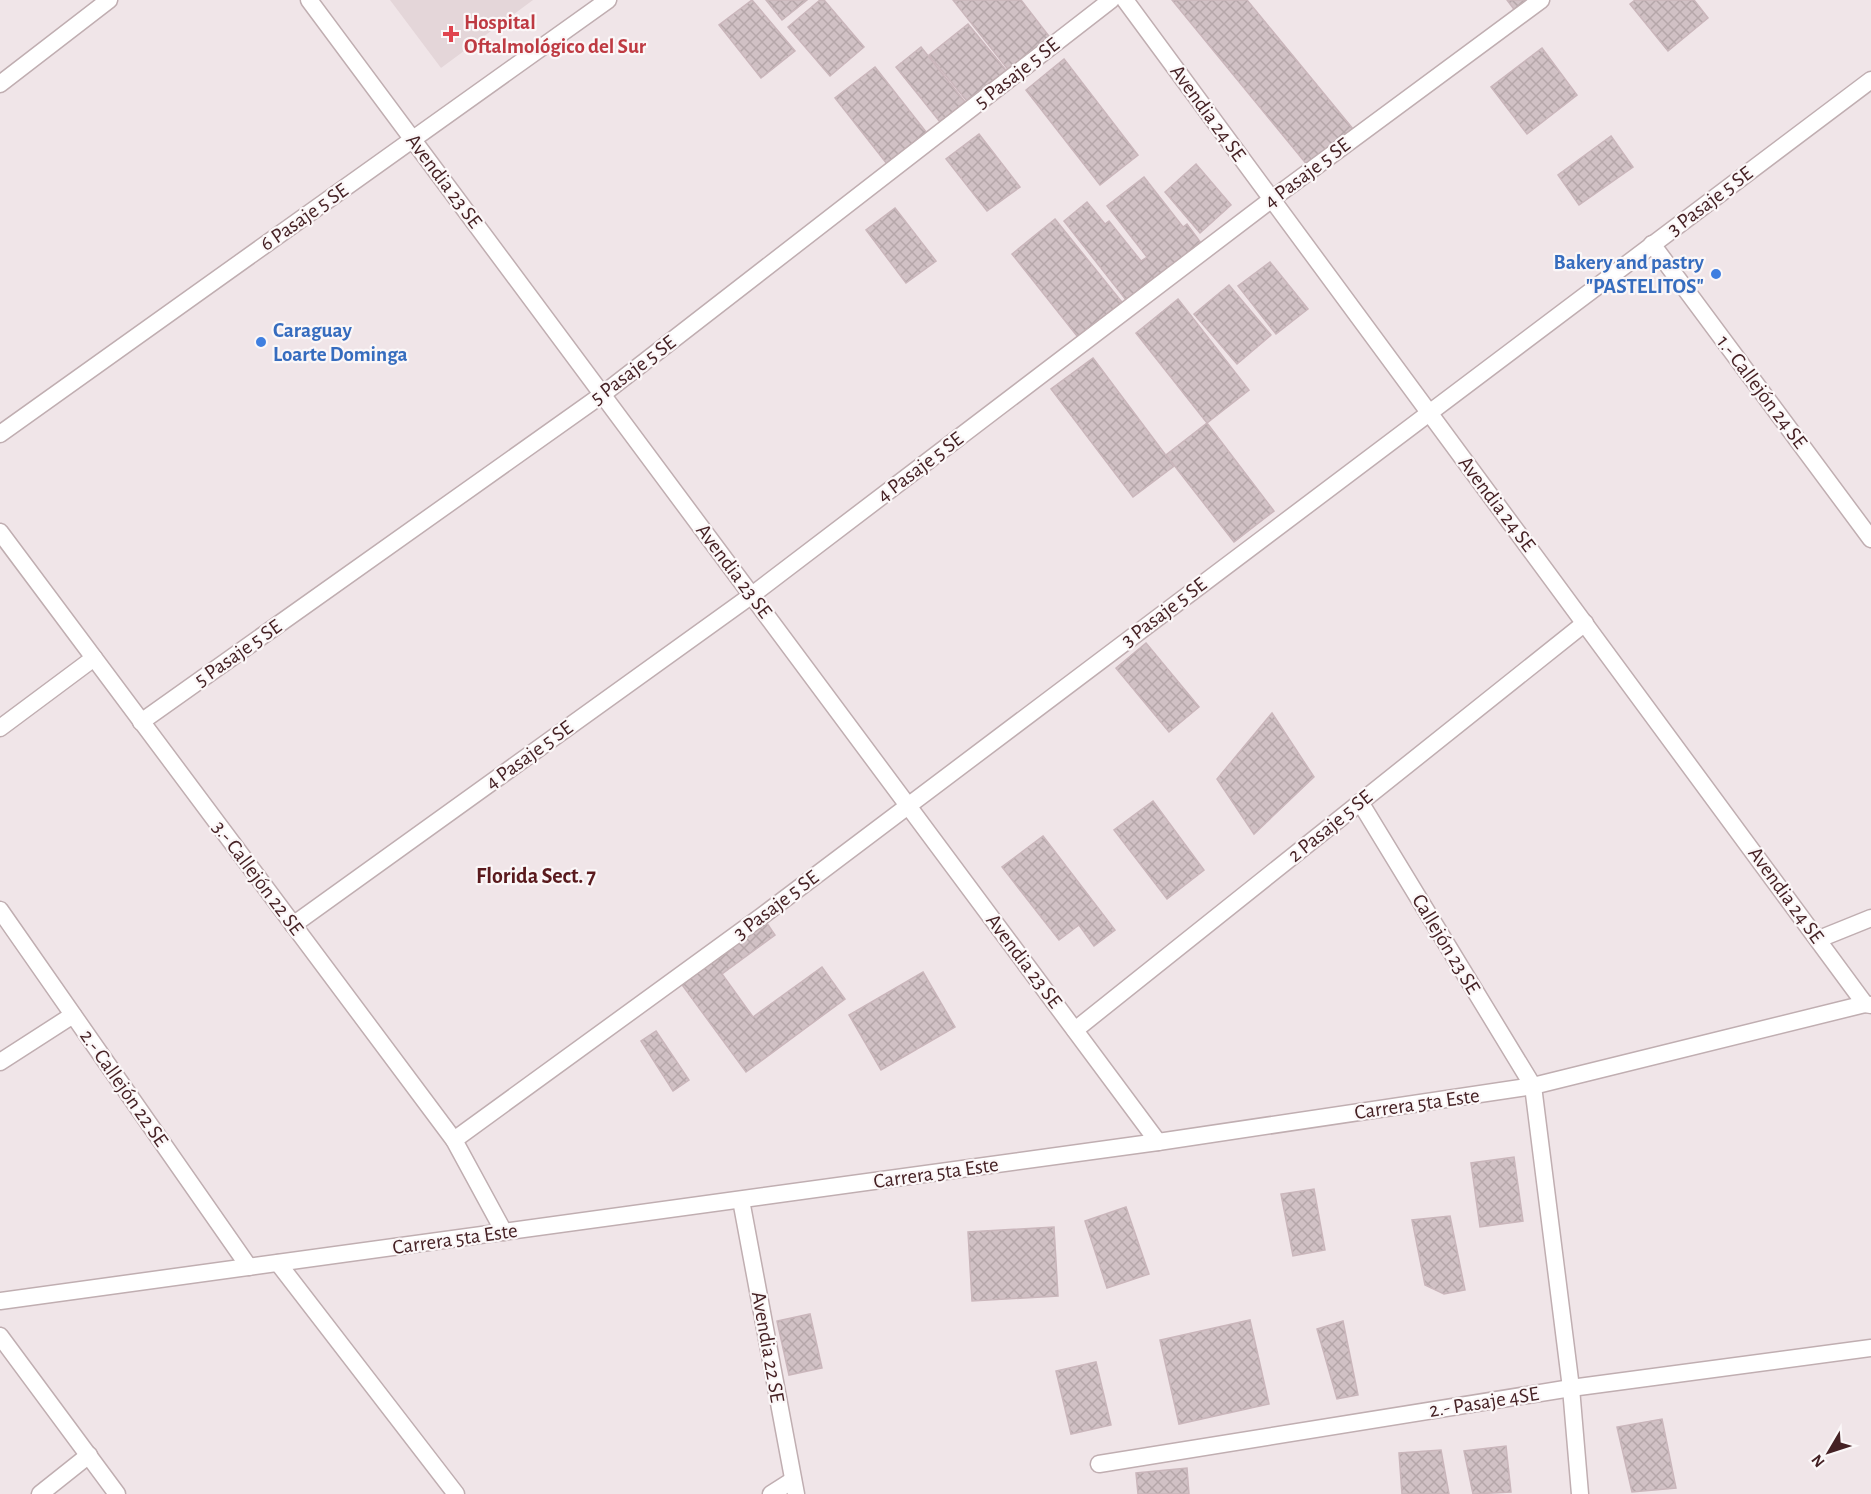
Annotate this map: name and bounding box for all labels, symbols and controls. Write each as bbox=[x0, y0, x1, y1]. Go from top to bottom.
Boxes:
place label: Hospital Oftalmológico del Sur bbox=[464, 12, 647, 57]
marker: Hospital Oftalmológico del Sur bbox=[442, 25, 460, 43]
street label: 5 Pasaje 5 SE bbox=[971, 34, 1063, 112]
street label: Avendia 24 SE bbox=[1166, 61, 1250, 165]
street label: Avendia 23 SE bbox=[402, 130, 486, 232]
street label: 4 Pasaje 5 SE bbox=[1260, 134, 1354, 212]
street label: 3 Pasaje 5 SE bbox=[1663, 162, 1757, 240]
street label: 6 Pasaje 5 SE bbox=[256, 179, 352, 255]
place label: Bakery and pastry "PASTELITOS" bbox=[1554, 252, 1705, 297]
marker: Bakery and pastry "PASTELITOS" bbox=[1709, 267, 1723, 281]
place label: Caraguay Loarte Dominga bbox=[273, 320, 408, 365]
street label: 5 Pasaje 5 SE bbox=[586, 331, 680, 409]
street label: 1.- Callejón 24 SE bbox=[1713, 331, 1811, 453]
marker: Caraguay Loarte Dominga bbox=[254, 335, 268, 349]
street label: 4 Pasaje 5 SE bbox=[873, 428, 967, 506]
street label: Avendia 24 SE bbox=[1455, 453, 1539, 555]
street label: Avendia 23 SE bbox=[692, 520, 776, 622]
street label: 3 Pasaje 5 SE bbox=[1117, 573, 1211, 651]
street label: 5 Pasaje 5 SE bbox=[191, 615, 285, 691]
street label: 4 Pasaje 5 SE bbox=[482, 716, 576, 794]
street label: 2 Pasaje 5 SE bbox=[1284, 786, 1376, 866]
street label: 3.- Callejón 22 SE bbox=[208, 817, 308, 939]
street label: Avendia 24 SE bbox=[1744, 843, 1828, 947]
district label: Florida Sect. 7 bbox=[476, 865, 596, 887]
street label: 3 Pasaje 5 SE bbox=[729, 866, 823, 944]
street label: Callejón 23 SE bbox=[1408, 890, 1484, 998]
street label: Avendia 23 SE bbox=[982, 910, 1066, 1012]
street label: 2.- Callejón 22 SE bbox=[76, 1026, 172, 1150]
street label: Carrera 5ta Este bbox=[1353, 1085, 1481, 1123]
street label: Carrera 5ta Este bbox=[872, 1154, 1000, 1192]
street label: Carrera 5ta Este bbox=[391, 1220, 519, 1258]
street label: Avendia 22 SE bbox=[748, 1290, 788, 1404]
street label: 2.- Pasaje 4SE bbox=[1428, 1383, 1540, 1421]
north arrow bbox=[1799, 1422, 1859, 1482]
text: N bbox=[1808, 1451, 1828, 1470]

